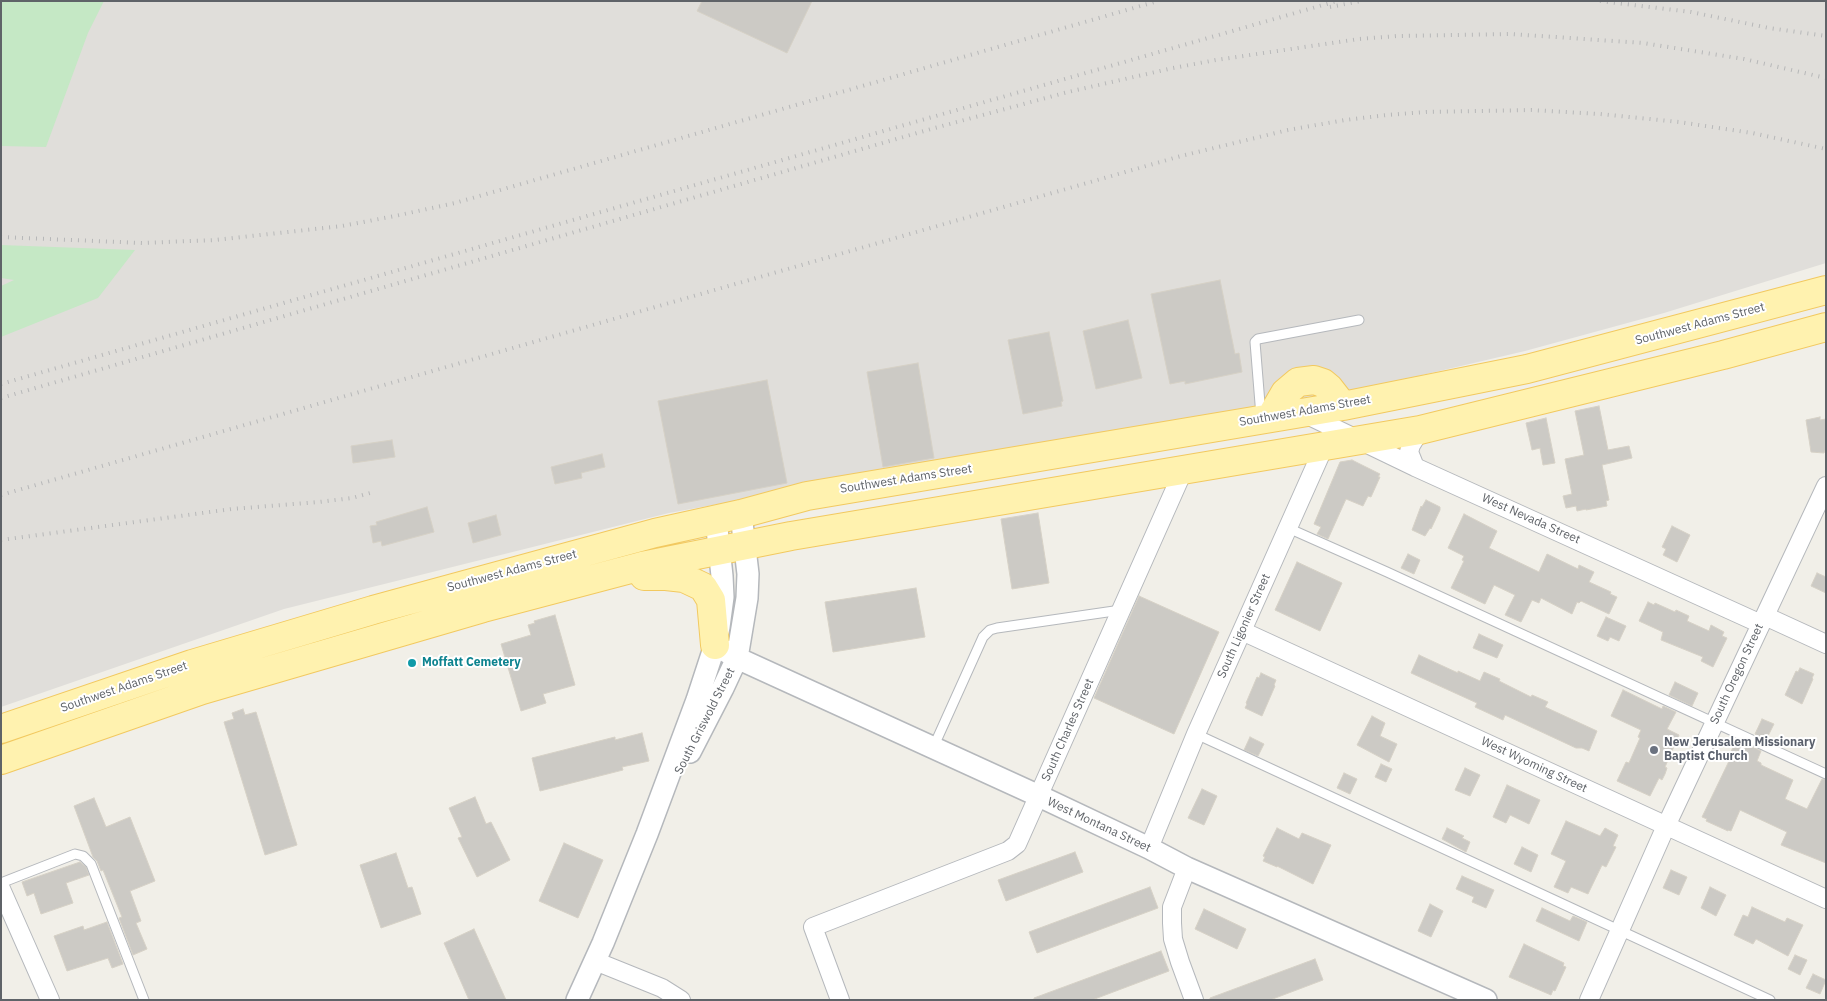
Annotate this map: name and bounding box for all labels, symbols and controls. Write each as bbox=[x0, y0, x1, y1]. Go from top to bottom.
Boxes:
street label: Southwest Adams Street bbox=[1634, 300, 1766, 348]
street label: Southwest Adams Street bbox=[1238, 392, 1372, 430]
street label: Southwest Adams Street bbox=[839, 461, 973, 497]
street label: West Nevada Street bbox=[1480, 491, 1582, 547]
street label: Southwest Adams Street bbox=[446, 547, 578, 595]
street label: South Ligonier Street bbox=[1214, 571, 1274, 681]
street label: South Oregon Street bbox=[1707, 621, 1767, 727]
place label: Moffatt Cemetery bbox=[422, 656, 521, 670]
marker: Moffatt Cemetery bbox=[406, 657, 418, 669]
street label: Southwest Adams Street bbox=[59, 659, 189, 715]
street label: South Griswold Street bbox=[672, 665, 738, 777]
street label: South Charles Street bbox=[1039, 676, 1097, 784]
street label: West Wyoming Street bbox=[1479, 734, 1589, 796]
place label: New Jerusalem Missionary Baptist Church bbox=[1664, 736, 1815, 764]
marker: New Jerusalem Missionary Baptist Church bbox=[1648, 744, 1660, 756]
street label: West Montana Street bbox=[1045, 795, 1153, 855]

